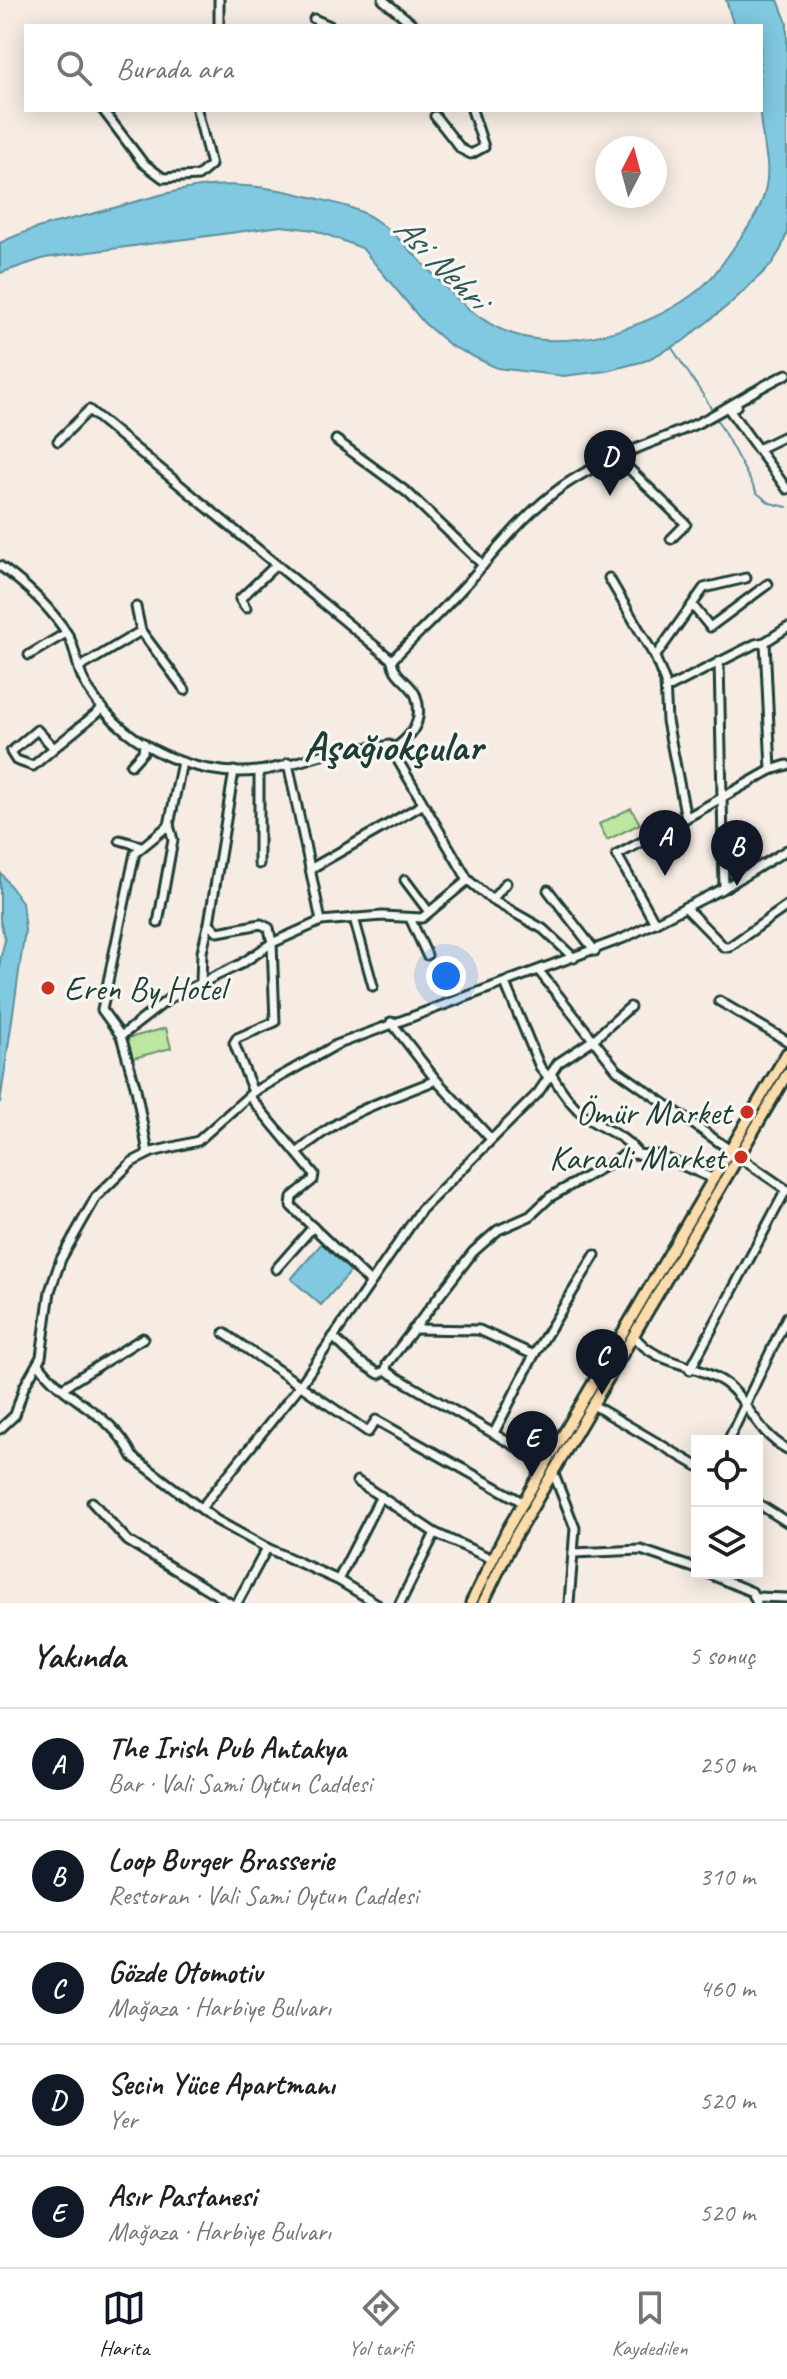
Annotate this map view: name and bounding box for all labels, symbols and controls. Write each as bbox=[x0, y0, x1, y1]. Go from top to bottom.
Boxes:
search box bbox=[24, 24, 763, 112]
icon: search bbox=[52, 46, 96, 90]
text: Burada ara bbox=[116, 49, 233, 87]
north arrow bbox=[595, 136, 667, 208]
water label: Asi Nehri bbox=[384, 205, 505, 325]
pin: D bbox=[584, 430, 636, 496]
district label: Aşağıokçular bbox=[304, 720, 486, 773]
pin: A bbox=[639, 810, 691, 876]
pin: B bbox=[711, 820, 763, 886]
your location bbox=[426, 956, 466, 996]
place label: Eren By Hotel bbox=[64, 967, 232, 1010]
marker: Eren By Hotel bbox=[39, 979, 57, 997]
place label: Ömür Market bbox=[576, 1091, 735, 1134]
marker: Ömür Market bbox=[738, 1103, 756, 1121]
place label: Karaali Market bbox=[549, 1136, 729, 1179]
marker: Karaali Market bbox=[732, 1148, 750, 1166]
pin: C bbox=[576, 1329, 628, 1395]
pin: E bbox=[506, 1411, 558, 1477]
map controls bbox=[691, 1435, 763, 1579]
button: locate bbox=[691, 1435, 763, 1507]
button: layers bbox=[691, 1507, 763, 1579]
text: Yakında bbox=[32, 1634, 125, 1677]
text: 5 sonuç bbox=[688, 1639, 755, 1672]
text: The Irish Pub Antakya bbox=[108, 1729, 346, 1767]
text: A bbox=[51, 1748, 65, 1781]
text: 250 m bbox=[699, 1748, 755, 1781]
text: Bar · Vali Sami Oytun Caddesi bbox=[108, 1767, 372, 1800]
text: Loop Burger Brasserie bbox=[108, 1841, 334, 1879]
text: B bbox=[51, 1860, 65, 1893]
text: 310 m bbox=[699, 1860, 755, 1893]
text: Restoran · Vali Sami Oytun Caddesi bbox=[108, 1879, 418, 1912]
text: Gözde Otomotiv bbox=[108, 1953, 262, 1991]
text: C bbox=[52, 1972, 64, 2005]
text: 460 m bbox=[699, 1972, 755, 2005]
text: Mağaza · Harbiye Bulvarı bbox=[108, 1991, 331, 2024]
text: Secin Yüce Apartmanı bbox=[108, 2065, 335, 2103]
text: D bbox=[50, 2084, 66, 2117]
text: 520 m bbox=[699, 2084, 755, 2117]
text: Yer bbox=[108, 2103, 137, 2136]
text: Asır Pastanesi bbox=[108, 2177, 256, 2215]
text: E bbox=[51, 2196, 65, 2229]
text: 520 m bbox=[699, 2196, 755, 2229]
text: Mağaza · Harbiye Bulvarı bbox=[108, 2215, 331, 2248]
tab: Harita bbox=[99, 2286, 150, 2362]
tab: Yol tarifi bbox=[348, 2286, 413, 2362]
tab: Kaydedilen bbox=[612, 2286, 688, 2362]

